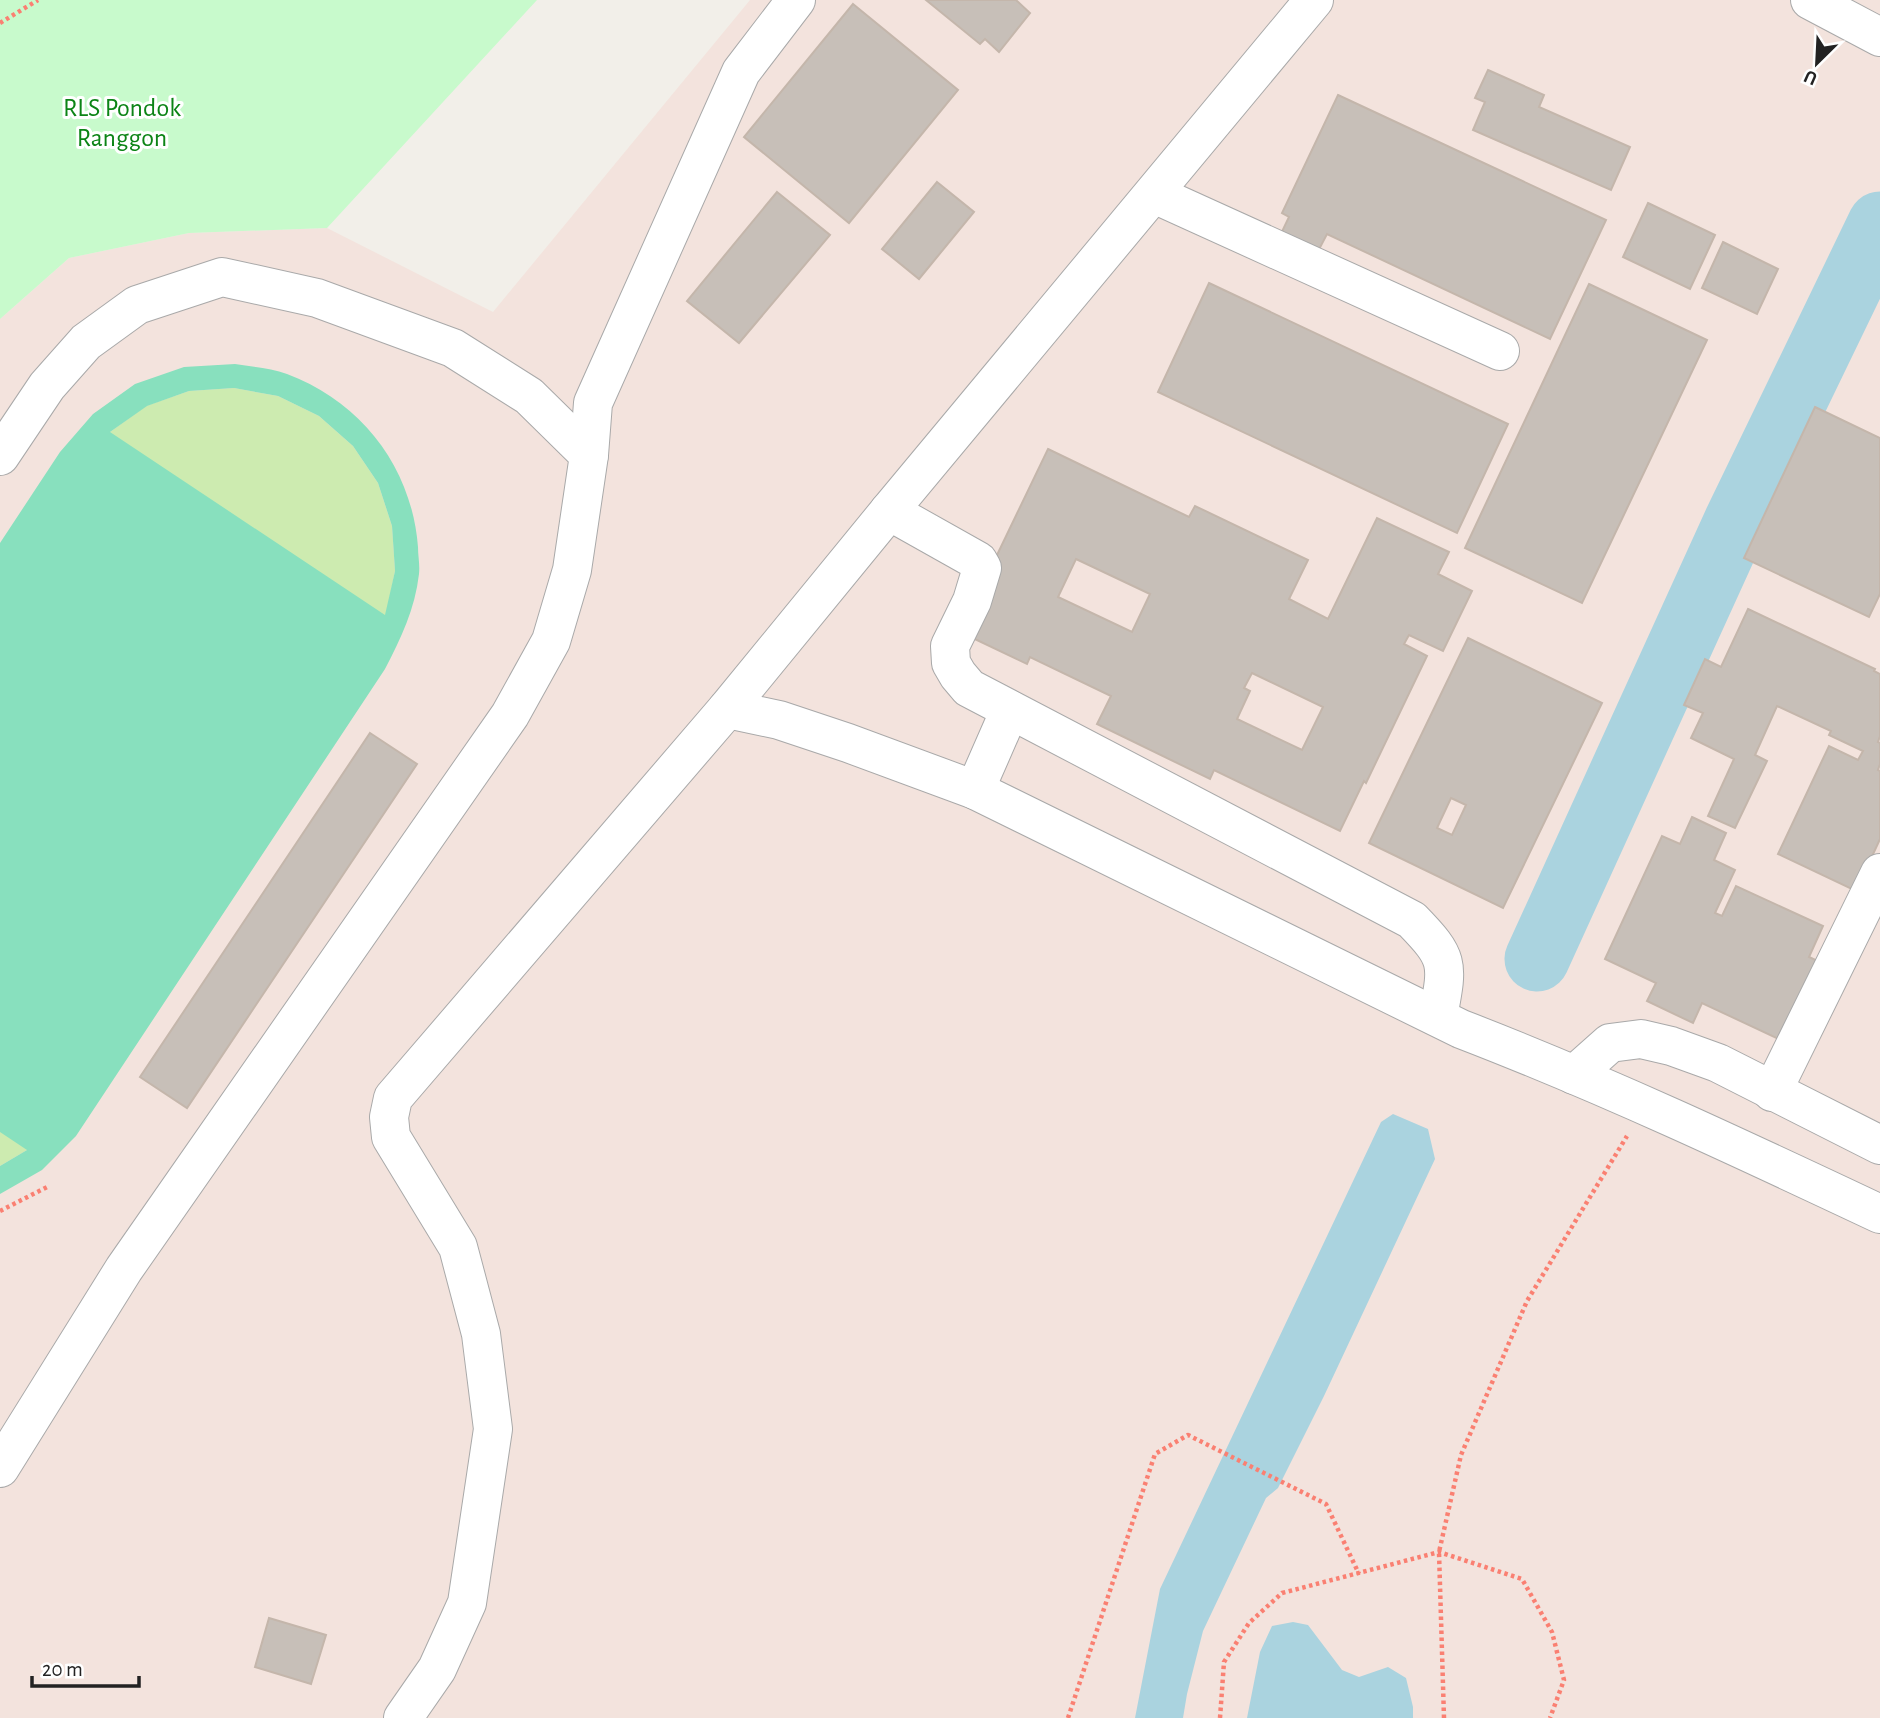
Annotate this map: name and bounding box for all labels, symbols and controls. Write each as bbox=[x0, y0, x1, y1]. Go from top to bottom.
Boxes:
north arrow bbox=[1782, 28, 1852, 98]
text: U bbox=[1801, 66, 1820, 88]
park label: RLS Pondok Ranggon bbox=[63, 95, 181, 151]
scale bar bbox=[32, 1644, 138, 1688]
text: 20 m bbox=[42, 1659, 83, 1680]

